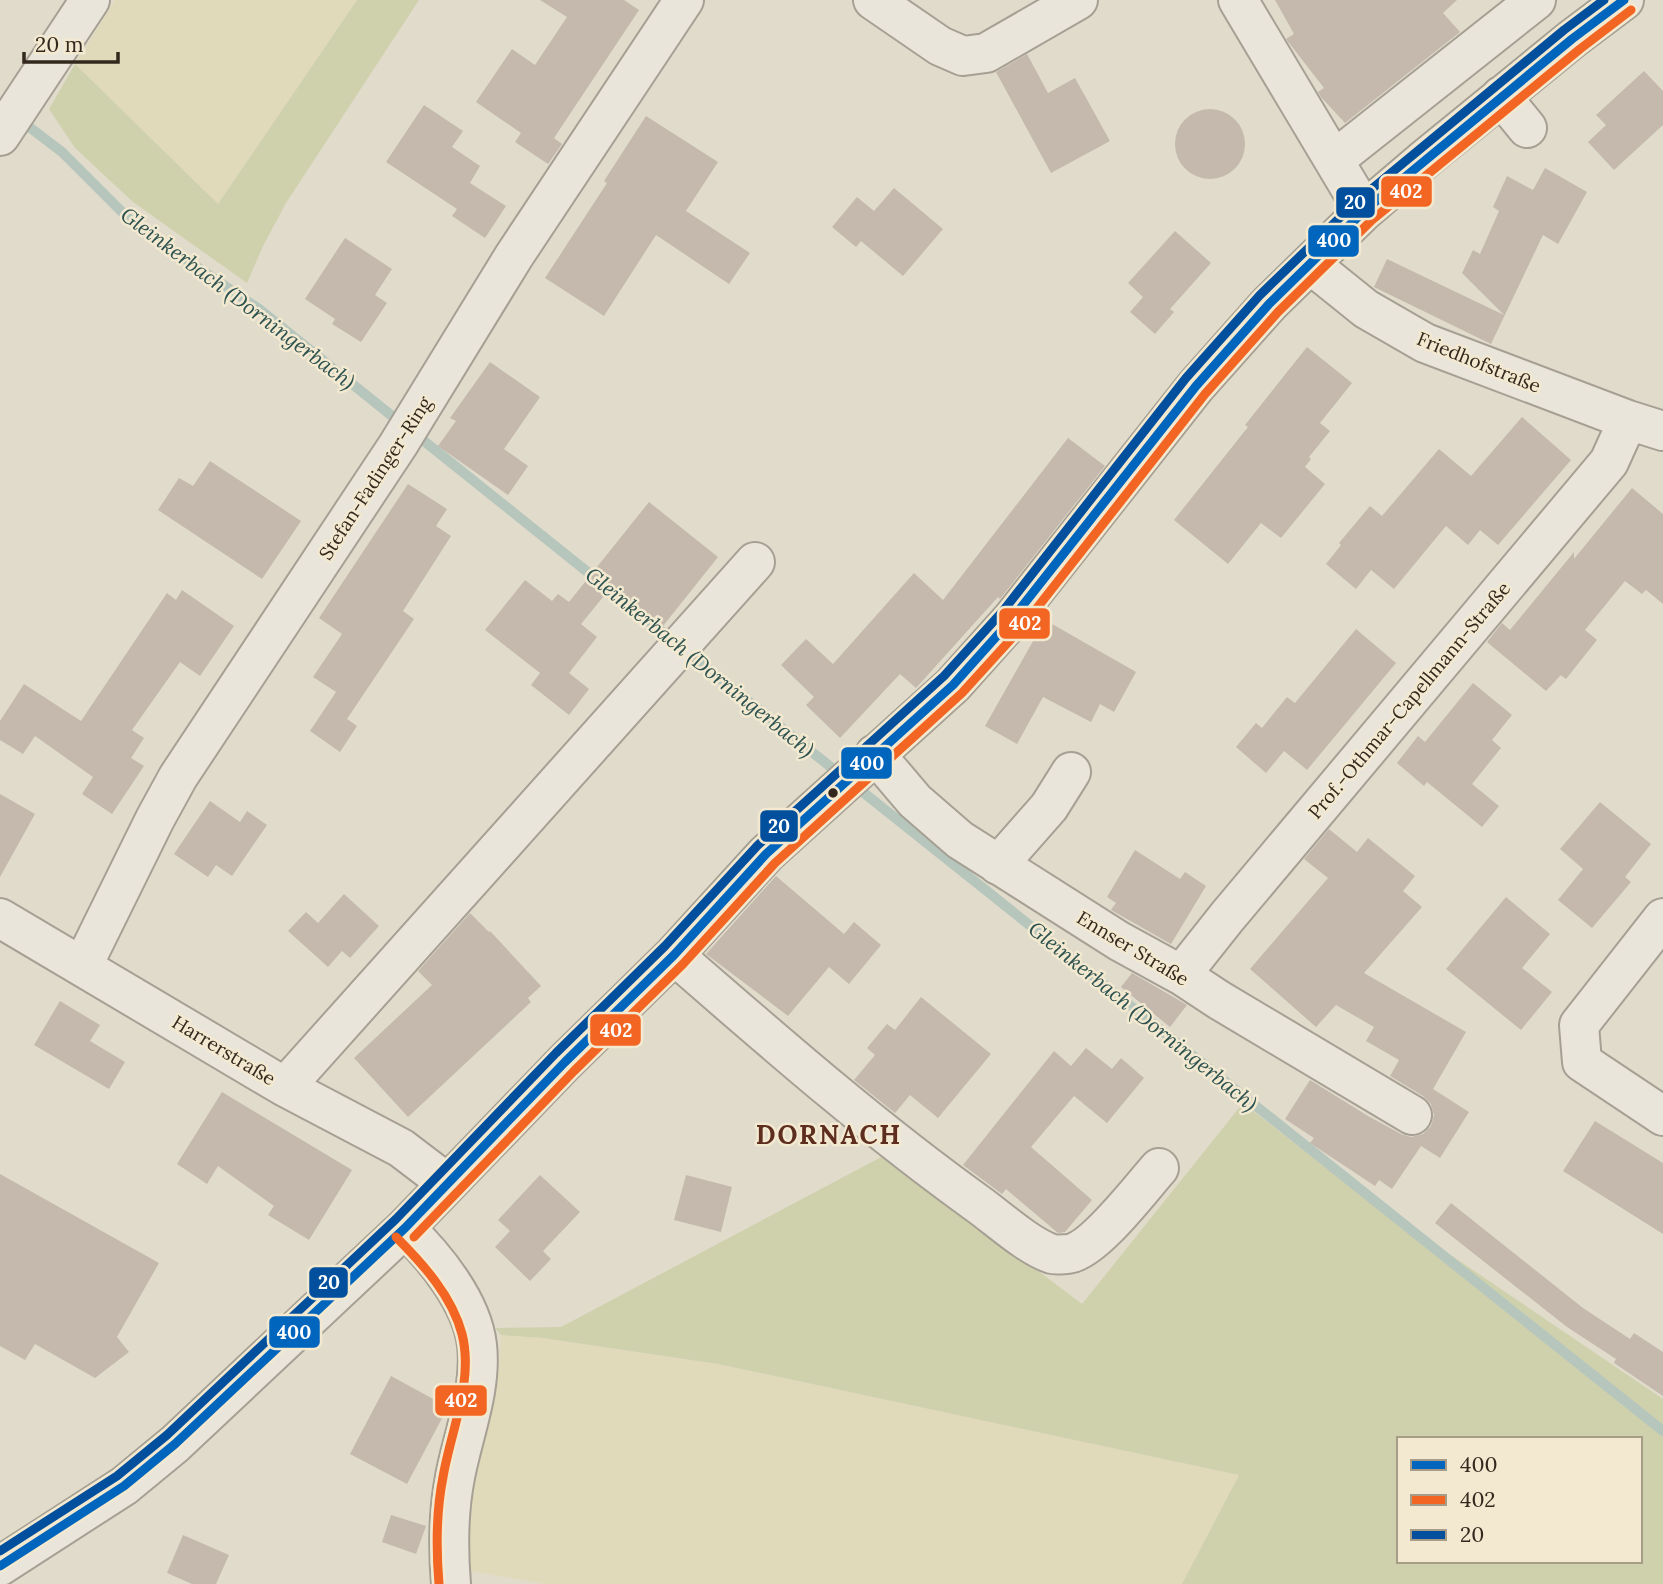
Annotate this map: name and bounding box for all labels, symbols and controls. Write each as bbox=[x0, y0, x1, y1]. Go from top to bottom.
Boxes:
scale bar bbox=[24, 21, 119, 65]
text: 20 m bbox=[35, 31, 84, 58]
line badge: 402 bbox=[1380, 175, 1433, 208]
text: 402 bbox=[1390, 179, 1422, 203]
line badge: 20 bbox=[1335, 186, 1376, 219]
text: 20 bbox=[1344, 190, 1366, 214]
water label: Gleinkerbach (Dorningerbach) bbox=[115, 201, 361, 395]
line badge: 400 bbox=[1307, 224, 1360, 258]
text: 400 bbox=[1317, 228, 1351, 252]
street label: Friedhofstraße bbox=[1414, 326, 1544, 398]
street label: Stefan-Fadinger-Ring bbox=[313, 391, 437, 564]
water label: Gleinkerbach (Dorningerbach) bbox=[580, 561, 820, 763]
street label: Prof.-Othmar-Capellmann-Straße bbox=[1303, 577, 1515, 823]
line badge: 402 bbox=[998, 607, 1051, 640]
text: 402 bbox=[1009, 611, 1041, 635]
line badge: 400 bbox=[840, 746, 893, 780]
text: 400 bbox=[850, 751, 884, 775]
unlabelled marker bbox=[826, 786, 840, 800]
line badge: 20 bbox=[759, 809, 799, 843]
text: 20 bbox=[768, 814, 790, 838]
street label: Ennser Straße bbox=[1073, 905, 1193, 991]
water label: Gleinkerbach (Dorningerbach) bbox=[1023, 915, 1263, 1117]
street label: Harrerstraße bbox=[168, 1010, 280, 1090]
line badge: 402 bbox=[589, 1013, 642, 1047]
text: 402 bbox=[600, 1018, 632, 1042]
district label: DORNACH bbox=[756, 1118, 902, 1151]
line badge: 20 bbox=[308, 1266, 349, 1299]
text: 20 bbox=[318, 1270, 340, 1294]
line badge: 400 bbox=[268, 1315, 321, 1349]
text: 400 bbox=[277, 1320, 311, 1344]
line badge: 402 bbox=[434, 1384, 488, 1417]
text: 402 bbox=[445, 1388, 477, 1412]
legend bbox=[1397, 1437, 1642, 1563]
text: 400 bbox=[1460, 1451, 1497, 1478]
text: 402 bbox=[1460, 1486, 1496, 1513]
text: 20 bbox=[1460, 1521, 1484, 1548]

